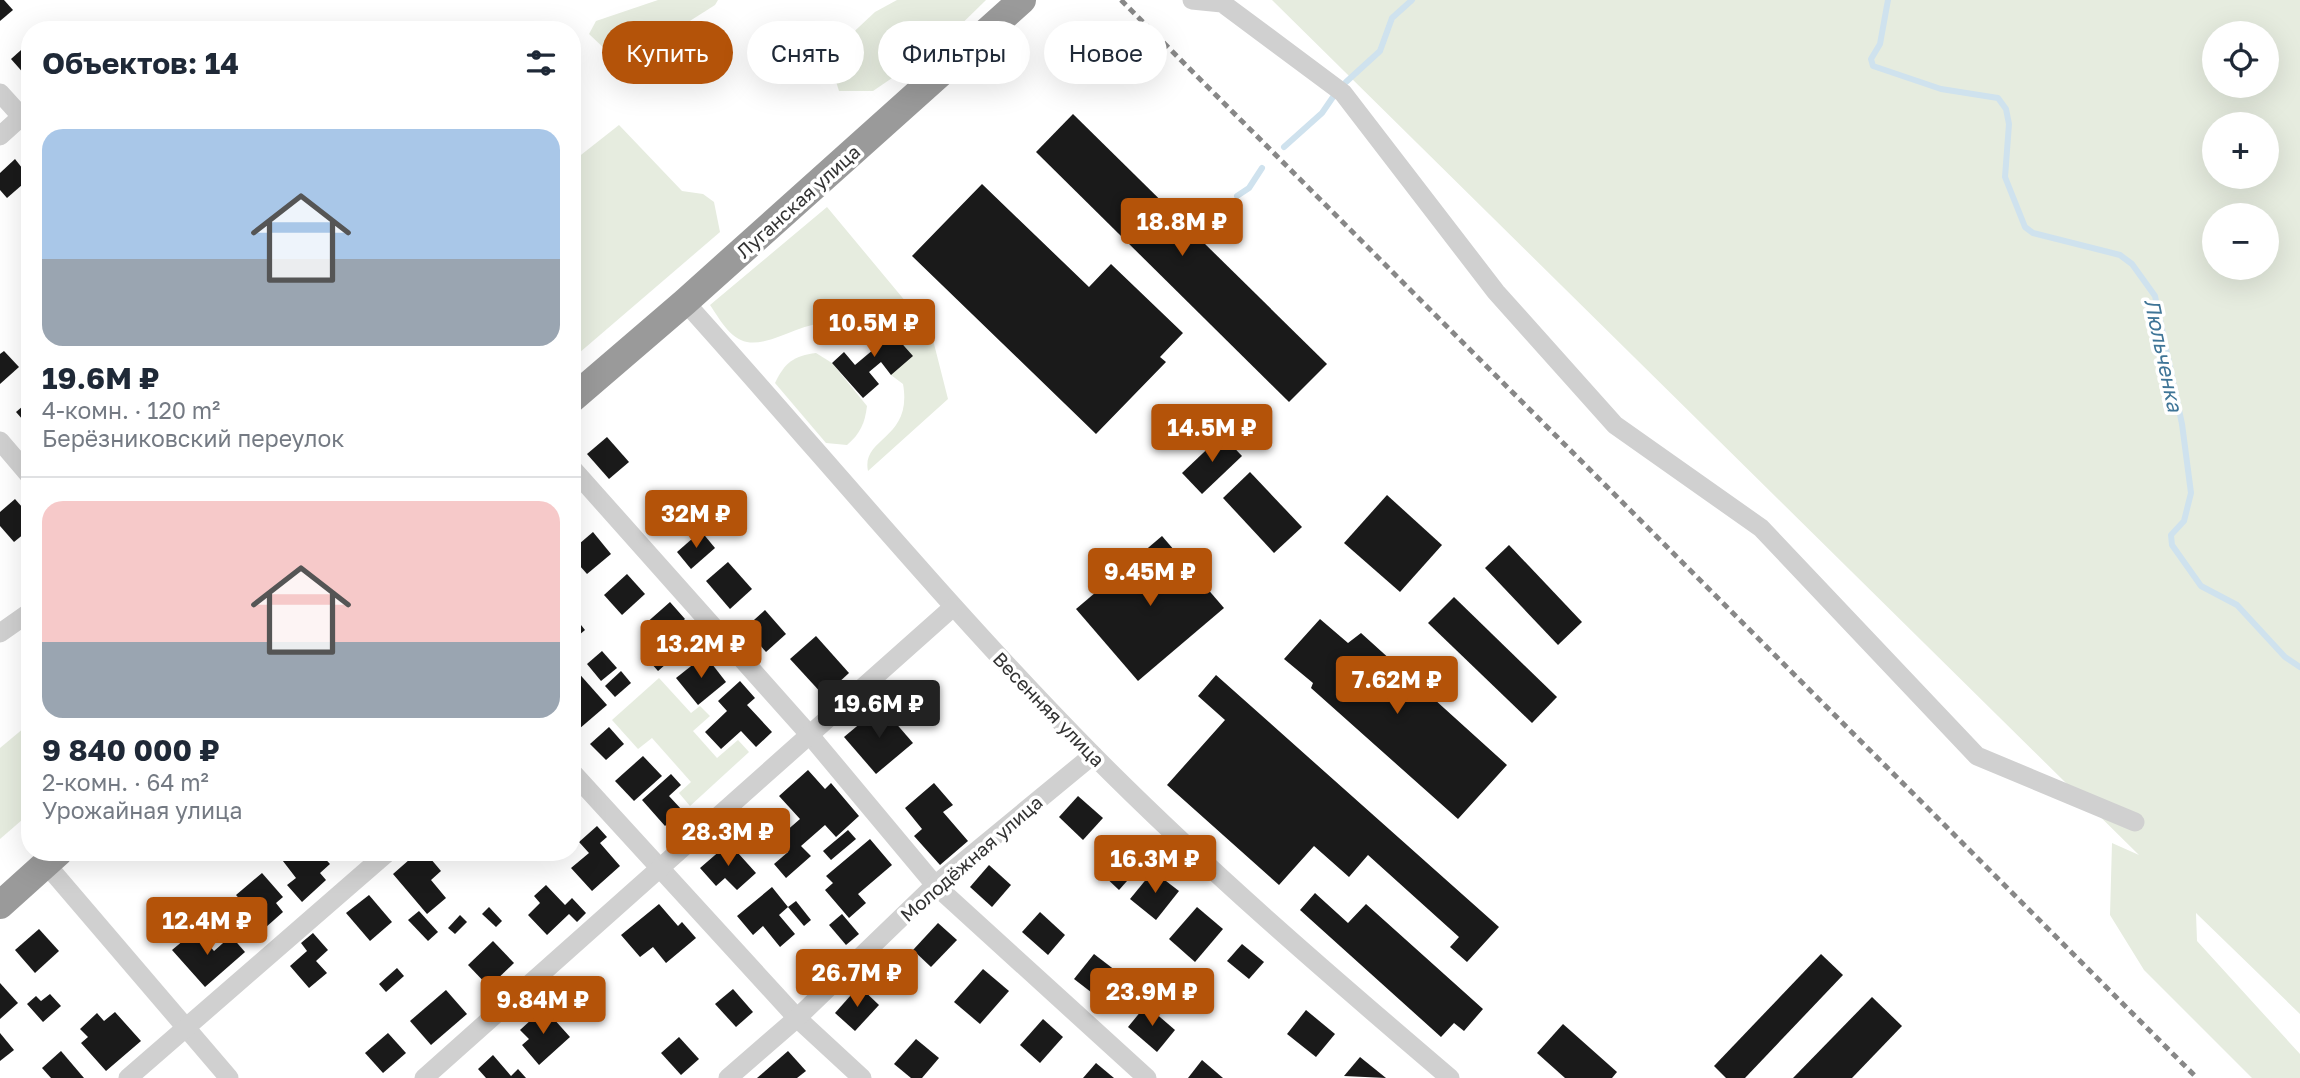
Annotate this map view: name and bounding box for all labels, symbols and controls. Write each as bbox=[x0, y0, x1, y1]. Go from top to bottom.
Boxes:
chip: Купить bbox=[602, 21, 733, 84]
chip: Снять bbox=[747, 21, 864, 84]
chip: Фильтры bbox=[878, 21, 1030, 84]
chip: Новое bbox=[1044, 21, 1167, 84]
map controls bbox=[2202, 21, 2279, 280]
button: locate bbox=[2202, 21, 2279, 98]
icon: filters bbox=[522, 44, 560, 82]
text: Объектов: 14 bbox=[42, 45, 239, 81]
button: + bbox=[2202, 112, 2279, 189]
street label: Луганская улица bbox=[732, 140, 864, 262]
icon: home bbox=[238, 175, 364, 301]
pin: 18.8M ₽ bbox=[1117, 198, 1247, 258]
button: − bbox=[2202, 203, 2279, 280]
text: 18.8M ₽ bbox=[1137, 207, 1227, 235]
water label: Люльченка bbox=[2139, 296, 2189, 415]
pin: 10.5M ₽ bbox=[809, 300, 939, 359]
text: 10.5M ₽ bbox=[829, 308, 919, 336]
text: 19.6M ₽ bbox=[42, 360, 160, 396]
text: 4-комн. · 120 m² bbox=[42, 396, 220, 424]
pin: 14.5M ₽ bbox=[1147, 405, 1277, 464]
text: 14.5M ₽ bbox=[1167, 413, 1257, 441]
text: Берёзниковский переулок bbox=[42, 424, 344, 452]
pin: 32M ₽ bbox=[647, 490, 745, 550]
text: 32M ₽ bbox=[661, 499, 731, 527]
icon: home bbox=[238, 547, 364, 673]
pin: 9.45M ₽ bbox=[1085, 548, 1215, 608]
text: 9.45M ₽ bbox=[1104, 557, 1196, 585]
pin: 13.2M ₽ bbox=[636, 620, 766, 680]
text: 13.2M ₽ bbox=[656, 629, 746, 657]
street label: Весенняя улица bbox=[988, 647, 1110, 771]
pin: 7.62M ₽ bbox=[1332, 656, 1462, 716]
text: 7.62M ₽ bbox=[1352, 665, 1442, 693]
pin: 19.6M ₽ bbox=[814, 680, 944, 740]
text: 19.6M ₽ bbox=[834, 689, 924, 717]
text: 9 840 000 ₽ bbox=[42, 732, 220, 768]
text: 2-комн. · 64 m² bbox=[42, 768, 209, 796]
street label: Молодёжная улица bbox=[895, 790, 1047, 926]
text: Урожайная улица bbox=[42, 796, 242, 824]
pin: 28.3M ₽ bbox=[663, 808, 793, 868]
text: 28.3M ₽ bbox=[682, 817, 774, 845]
pin: 16.3M ₽ bbox=[1090, 836, 1220, 895]
text: 16.3M ₽ bbox=[1110, 844, 1200, 872]
pin: 12.4M ₽ bbox=[142, 898, 272, 957]
text: 12.4M ₽ bbox=[162, 906, 252, 934]
pin: 26.7M ₽ bbox=[792, 950, 922, 1009]
text: 26.7M ₽ bbox=[812, 958, 902, 986]
pin: 23.9M ₽ bbox=[1087, 968, 1217, 1028]
pin: 9.84M ₽ bbox=[478, 976, 608, 1036]
text: 23.9M ₽ bbox=[1106, 977, 1198, 1005]
text: 9.84M ₽ bbox=[497, 985, 589, 1013]

